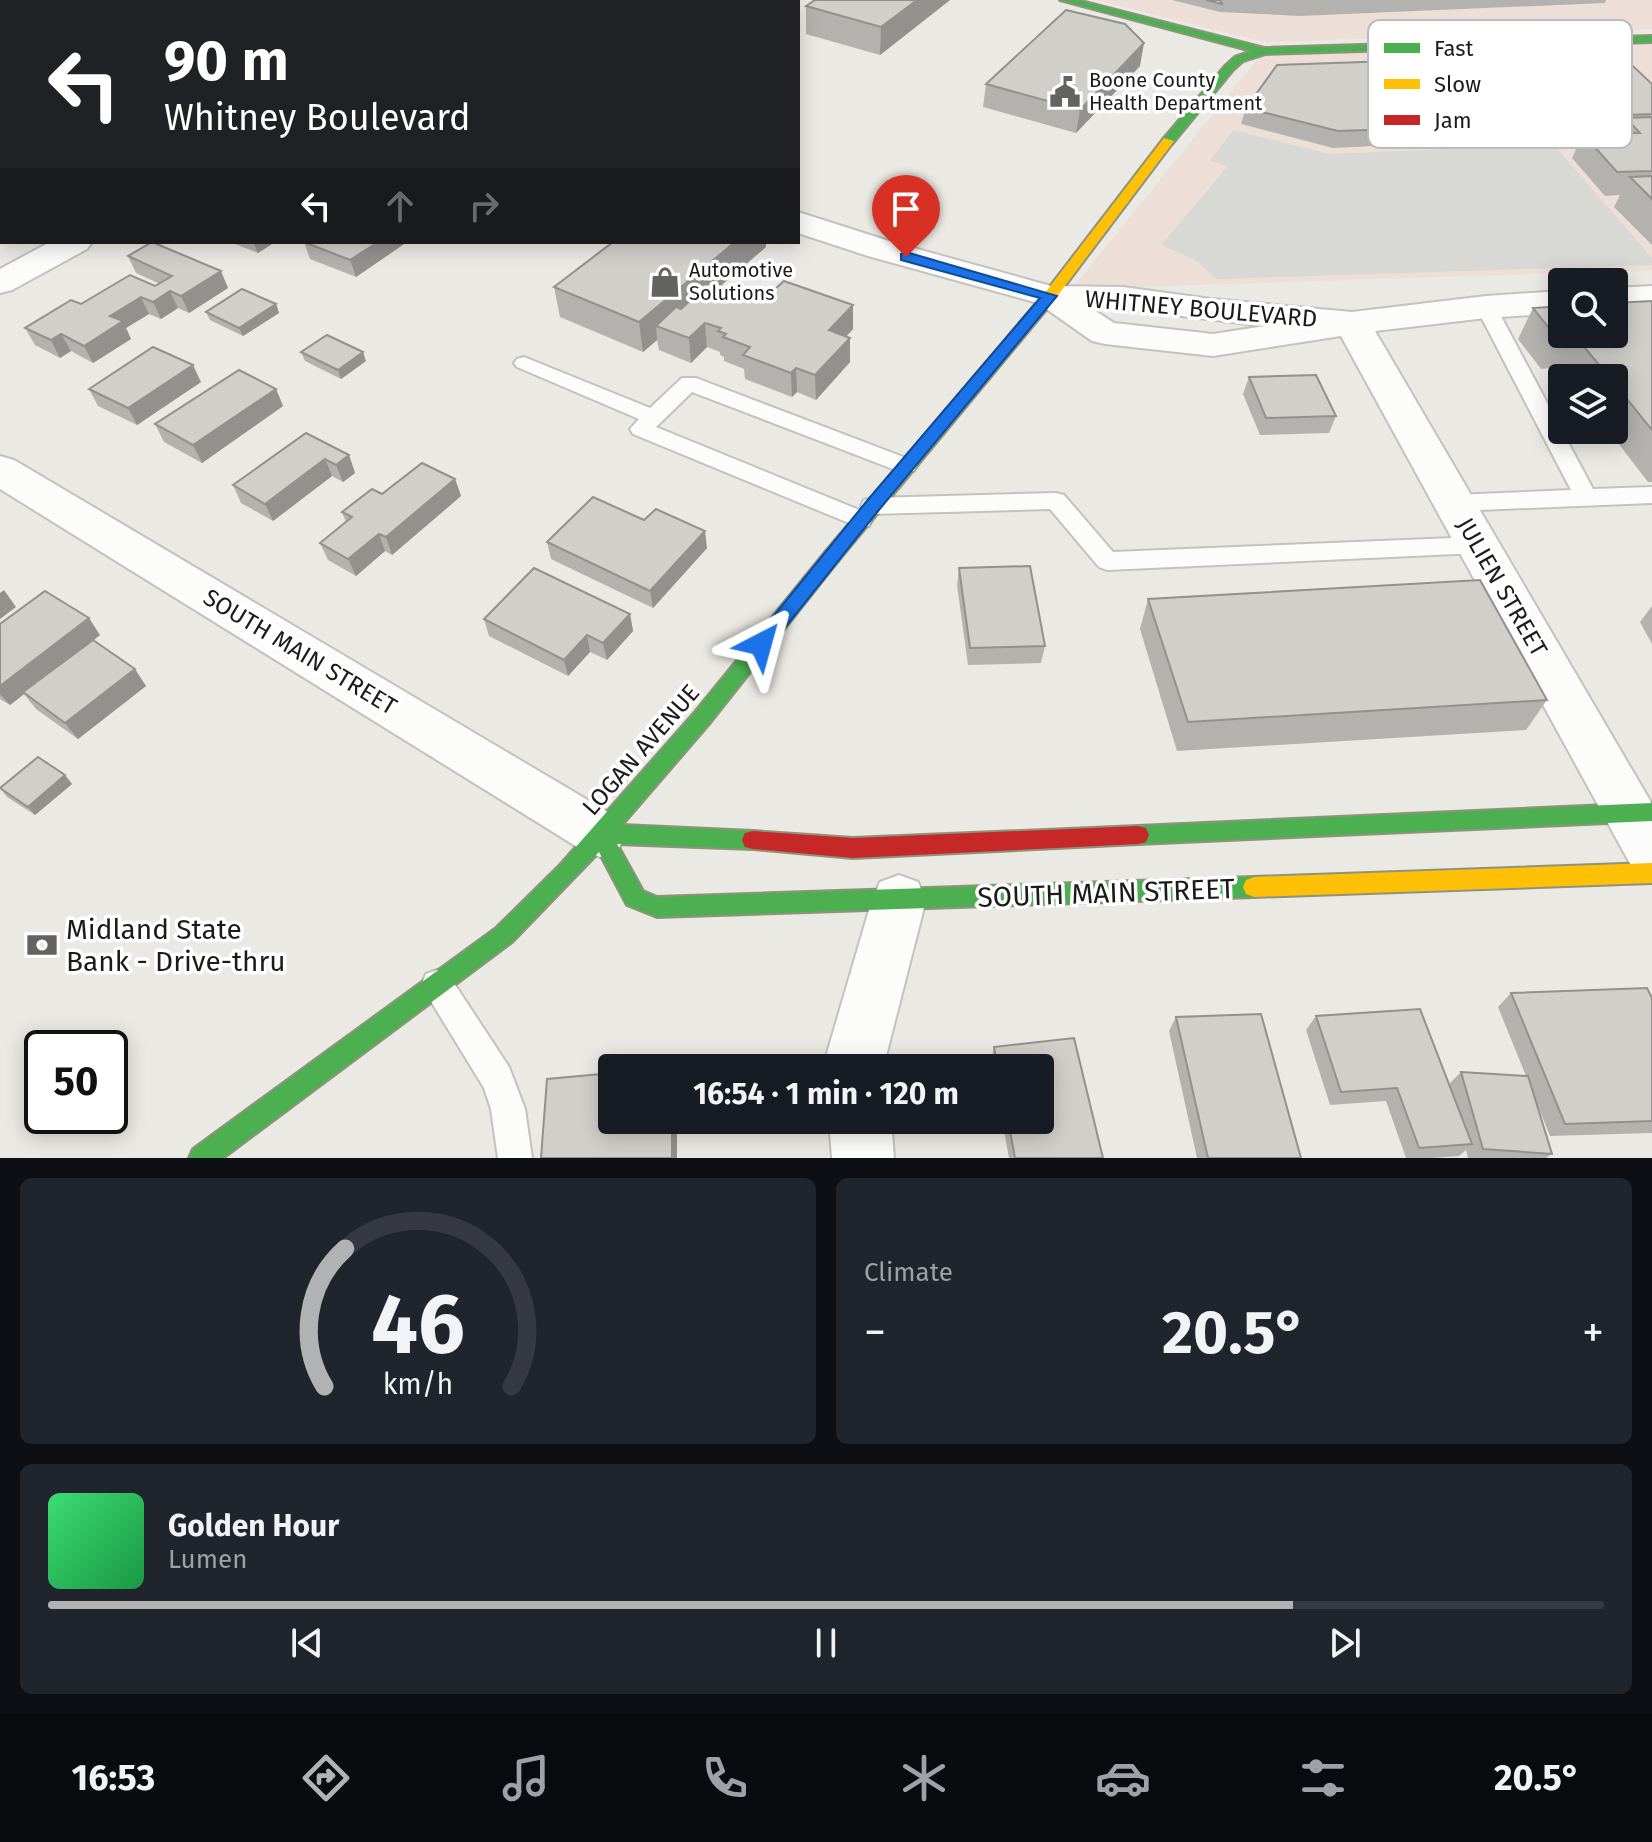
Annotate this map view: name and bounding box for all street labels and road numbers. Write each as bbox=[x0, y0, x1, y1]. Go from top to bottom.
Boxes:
street label: WHITNEY BOULEVARD bbox=[1084, 285, 1318, 333]
street label: JULIEN STREET bbox=[1451, 513, 1553, 662]
street label: SOUTH MAIN STREET bbox=[198, 583, 402, 721]
street label: LOGAN AVENUE bbox=[577, 679, 705, 821]
street label: SOUTH MAIN STREET bbox=[977, 872, 1236, 914]

